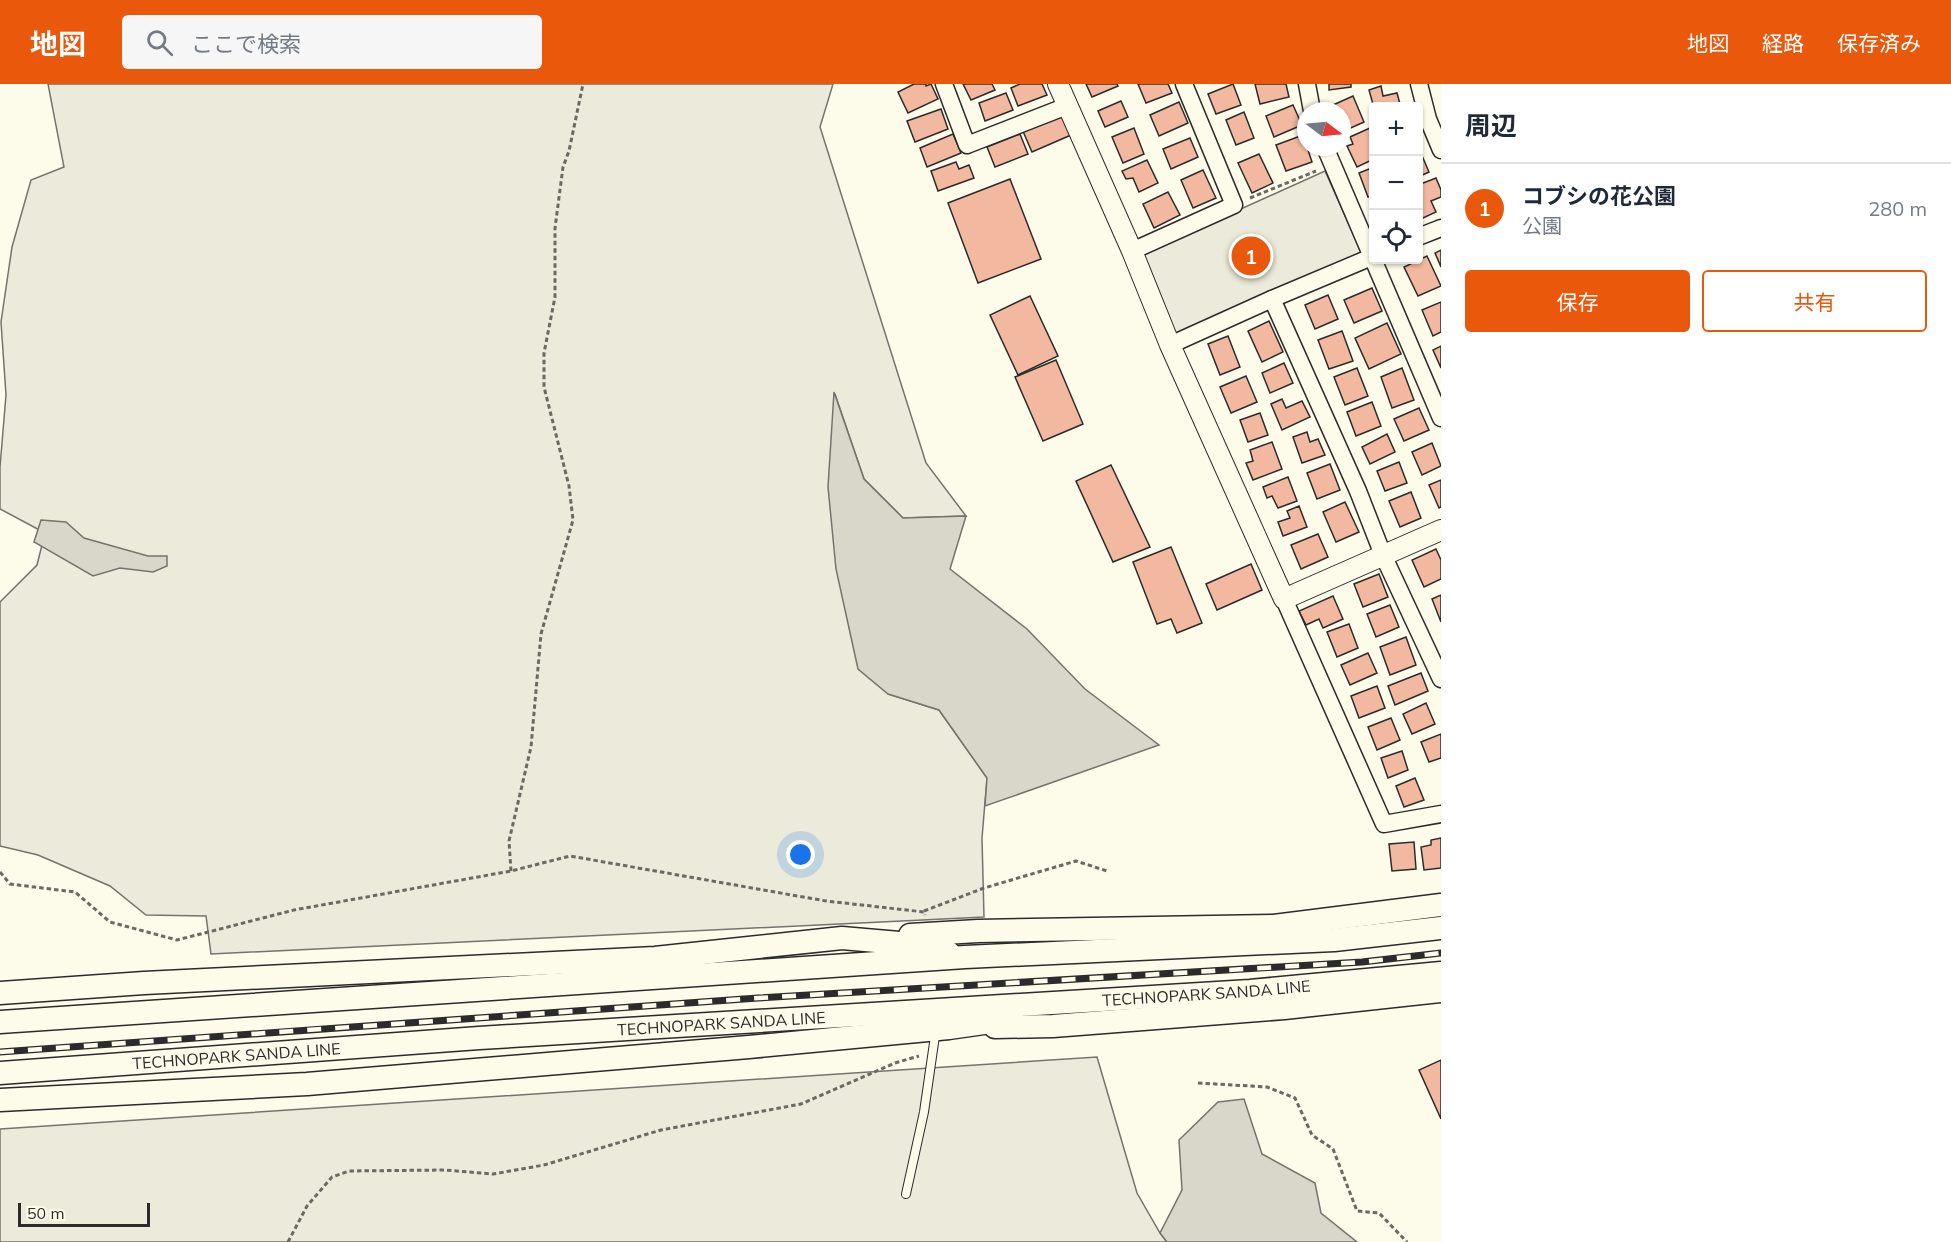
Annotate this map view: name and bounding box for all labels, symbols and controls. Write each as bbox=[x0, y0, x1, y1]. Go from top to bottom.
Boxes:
search box bbox=[122, 15, 542, 69]
text: 地図 bbox=[30, 26, 86, 61]
icon: search bbox=[143, 26, 176, 59]
text: ここで検索 bbox=[191, 30, 301, 58]
text: 地図 bbox=[1687, 30, 1729, 56]
text: 経路 bbox=[1762, 30, 1804, 56]
text: 保存済み bbox=[1837, 30, 1921, 56]
north arrow bbox=[1297, 102, 1351, 156]
map controls bbox=[1369, 102, 1423, 264]
button: + bbox=[1369, 102, 1423, 156]
text: 周辺 bbox=[1465, 109, 1517, 142]
button: − bbox=[1369, 156, 1423, 210]
text: コブシの花公園 bbox=[1522, 182, 1676, 210]
text: 1 bbox=[1479, 196, 1491, 221]
text: 280 m bbox=[1868, 196, 1927, 221]
button: locate bbox=[1369, 210, 1423, 264]
text: 公園 bbox=[1522, 213, 1562, 238]
pin: 1 bbox=[1232, 234, 1270, 279]
button: 保存 bbox=[1465, 270, 1690, 332]
button: 共有 bbox=[1702, 270, 1927, 332]
your location bbox=[786, 840, 815, 869]
street label: TECHNOPARK SANDA LINE bbox=[1102, 975, 1311, 1010]
street label: TECHNOPARK SANDA LINE bbox=[617, 1007, 826, 1040]
street label: TECHNOPARK SANDA LINE bbox=[132, 1038, 341, 1073]
scale bar bbox=[18, 1200, 150, 1228]
text: 50 m bbox=[27, 1203, 64, 1223]

